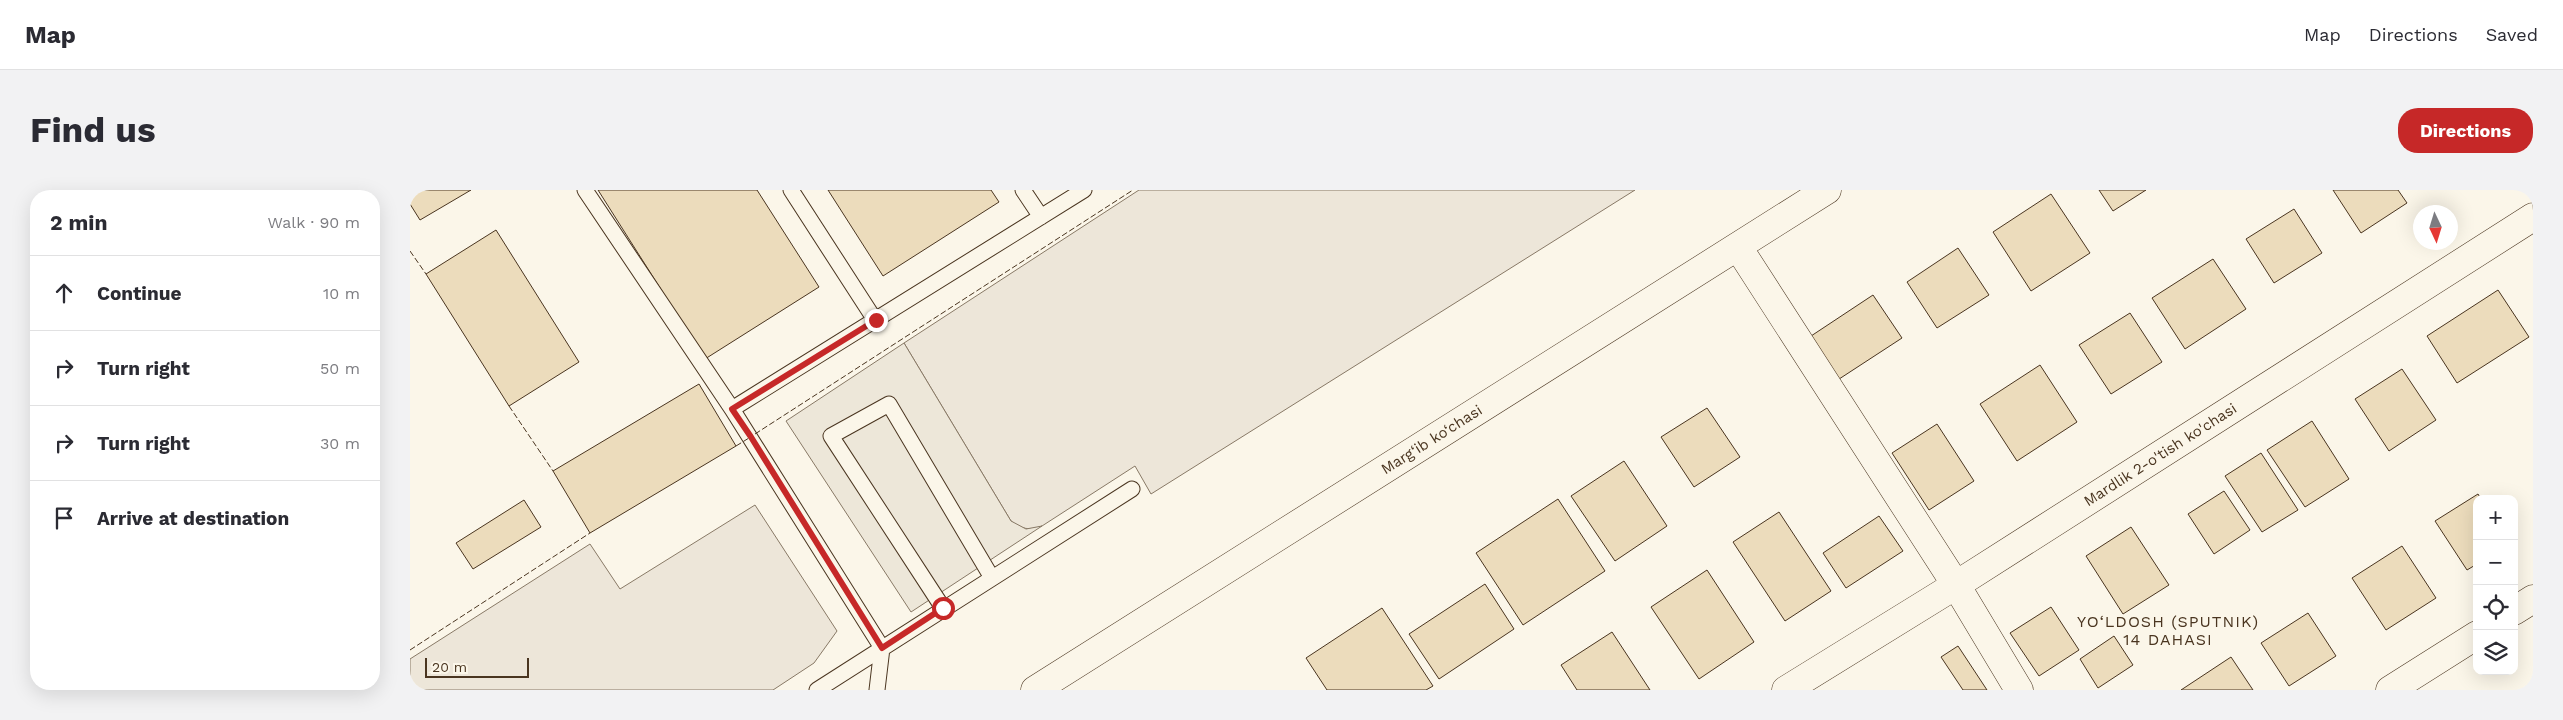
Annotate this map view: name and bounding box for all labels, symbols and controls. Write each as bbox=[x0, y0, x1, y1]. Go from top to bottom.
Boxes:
text: Map bbox=[25, 21, 76, 49]
text: Map bbox=[2304, 24, 2341, 45]
text: Directions bbox=[2369, 24, 2458, 45]
text: Saved bbox=[2486, 24, 2538, 45]
button: Directions bbox=[2398, 108, 2533, 153]
text: Find us bbox=[30, 109, 156, 151]
north arrow bbox=[2413, 205, 2458, 250]
text: 2 min bbox=[50, 210, 107, 235]
text: Walk · 90 m bbox=[268, 213, 360, 232]
icon: ahead bbox=[50, 279, 78, 307]
text: Continue bbox=[97, 282, 181, 305]
text: 10 m bbox=[323, 284, 360, 303]
route end bbox=[865, 309, 888, 332]
icon: right bbox=[50, 354, 78, 382]
text: Turn right bbox=[97, 357, 190, 380]
text: 50 m bbox=[320, 359, 360, 378]
street label: Mardlik 2-o'tish ko'chasi bbox=[2080, 399, 2240, 510]
street label: Marg‘ib ko‘chasi bbox=[1378, 401, 1485, 478]
icon: right bbox=[50, 429, 78, 457]
text: Turn right bbox=[97, 432, 190, 455]
text: 30 m bbox=[320, 434, 360, 453]
map controls bbox=[2473, 495, 2518, 675]
button: + bbox=[2473, 495, 2518, 540]
icon: arrive bbox=[50, 504, 78, 532]
text: Arrive at destination bbox=[97, 507, 289, 530]
button: − bbox=[2473, 540, 2518, 585]
button: locate bbox=[2473, 585, 2518, 630]
route start bbox=[932, 597, 955, 620]
district label: YO‘LDOSH (SPUTNIK) 14 DAHASI bbox=[2077, 612, 2259, 649]
button: layers bbox=[2473, 630, 2518, 675]
scale bar bbox=[425, 655, 529, 678]
text: 20 m bbox=[432, 659, 467, 675]

